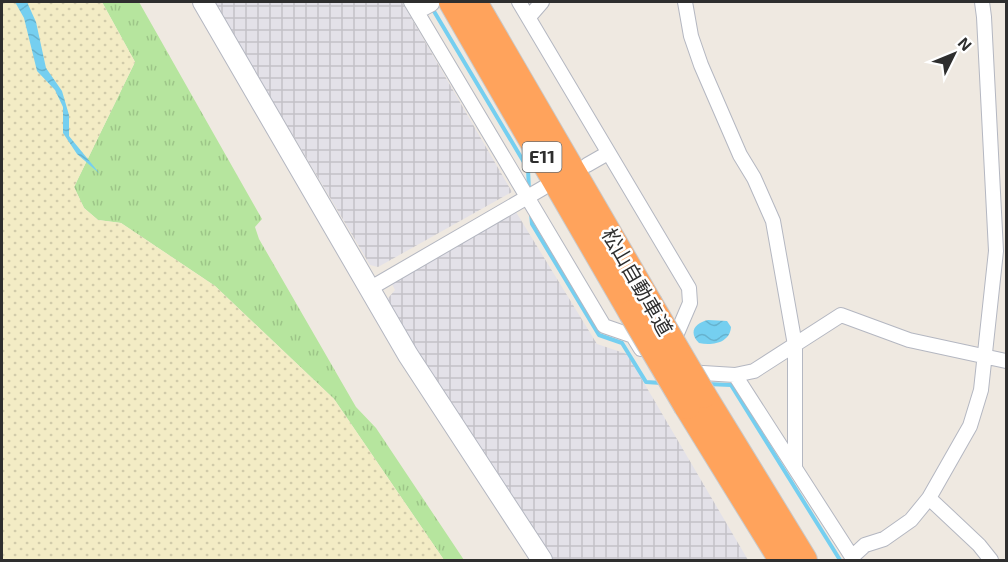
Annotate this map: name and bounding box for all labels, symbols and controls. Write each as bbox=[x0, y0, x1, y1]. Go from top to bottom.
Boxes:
north arrow bbox=[924, 24, 984, 84]
text: N bbox=[954, 33, 976, 54]
road number: E11 bbox=[522, 142, 562, 172]
street label: 松山自動車道 bbox=[597, 224, 678, 339]

